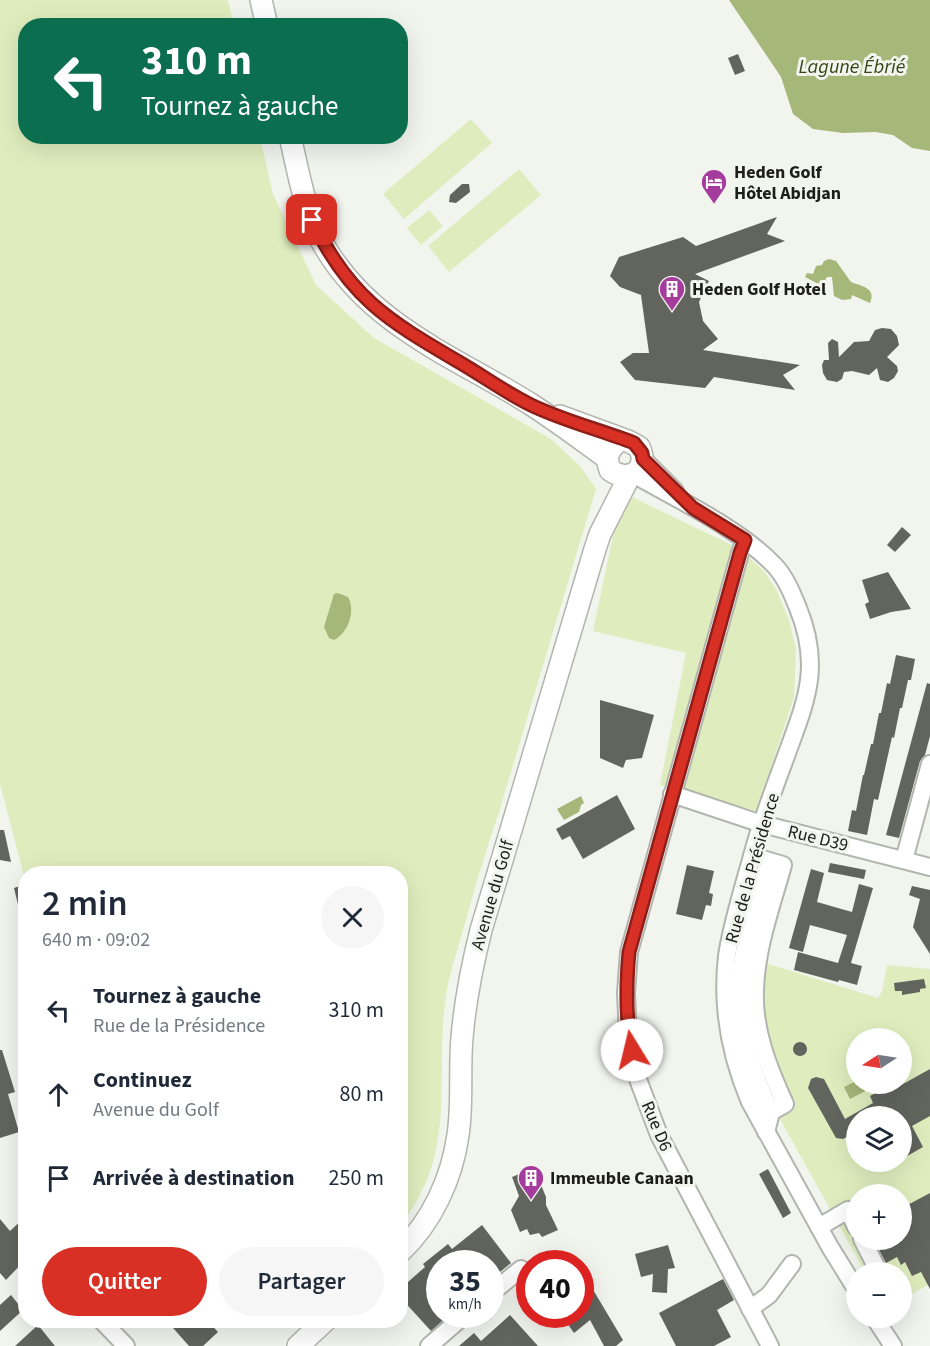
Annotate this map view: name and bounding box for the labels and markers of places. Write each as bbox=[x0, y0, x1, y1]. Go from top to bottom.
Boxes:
place label: Heden Golf Hôtel Abidjan bbox=[734, 160, 841, 206]
hotel icon: Heden Golf Hôtel Abidjan bbox=[699, 167, 729, 205]
pin bbox=[286, 194, 337, 245]
building icon: Heden Golf Hotel bbox=[657, 274, 687, 312]
place label: Heden Golf Hotel bbox=[692, 277, 826, 302]
building icon: Immeuble Canaan bbox=[516, 1163, 546, 1201]
place label: Immeuble Canaan bbox=[550, 1166, 694, 1191]

